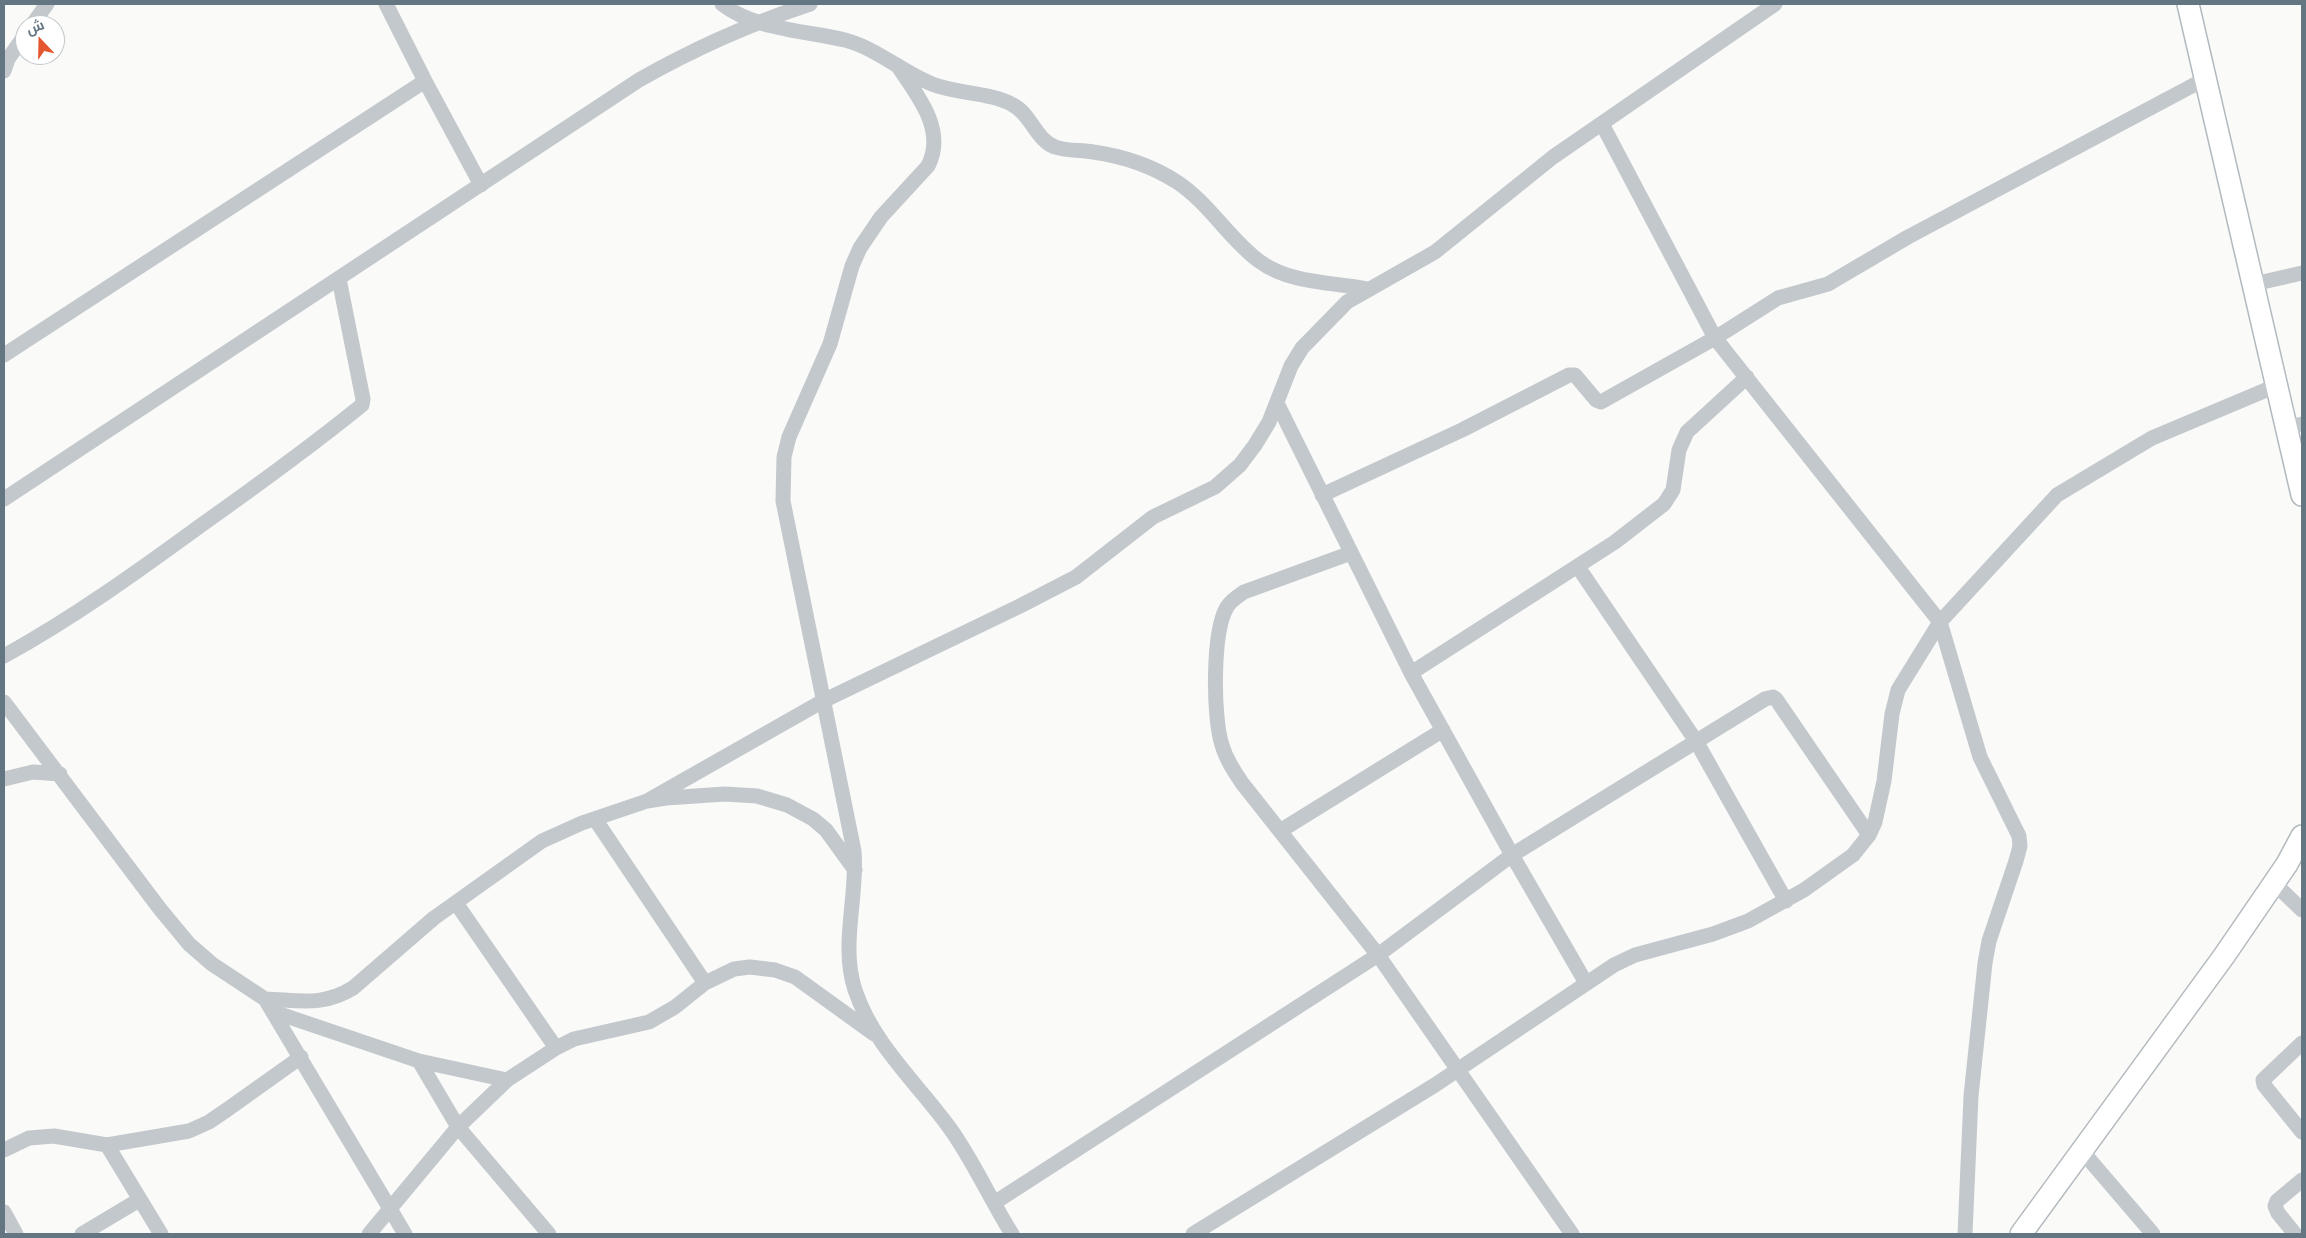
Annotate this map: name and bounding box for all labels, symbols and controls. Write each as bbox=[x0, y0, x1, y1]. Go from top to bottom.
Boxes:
north arrow bbox=[15, 15, 65, 65]
text: ش bbox=[23, 15, 47, 39]

